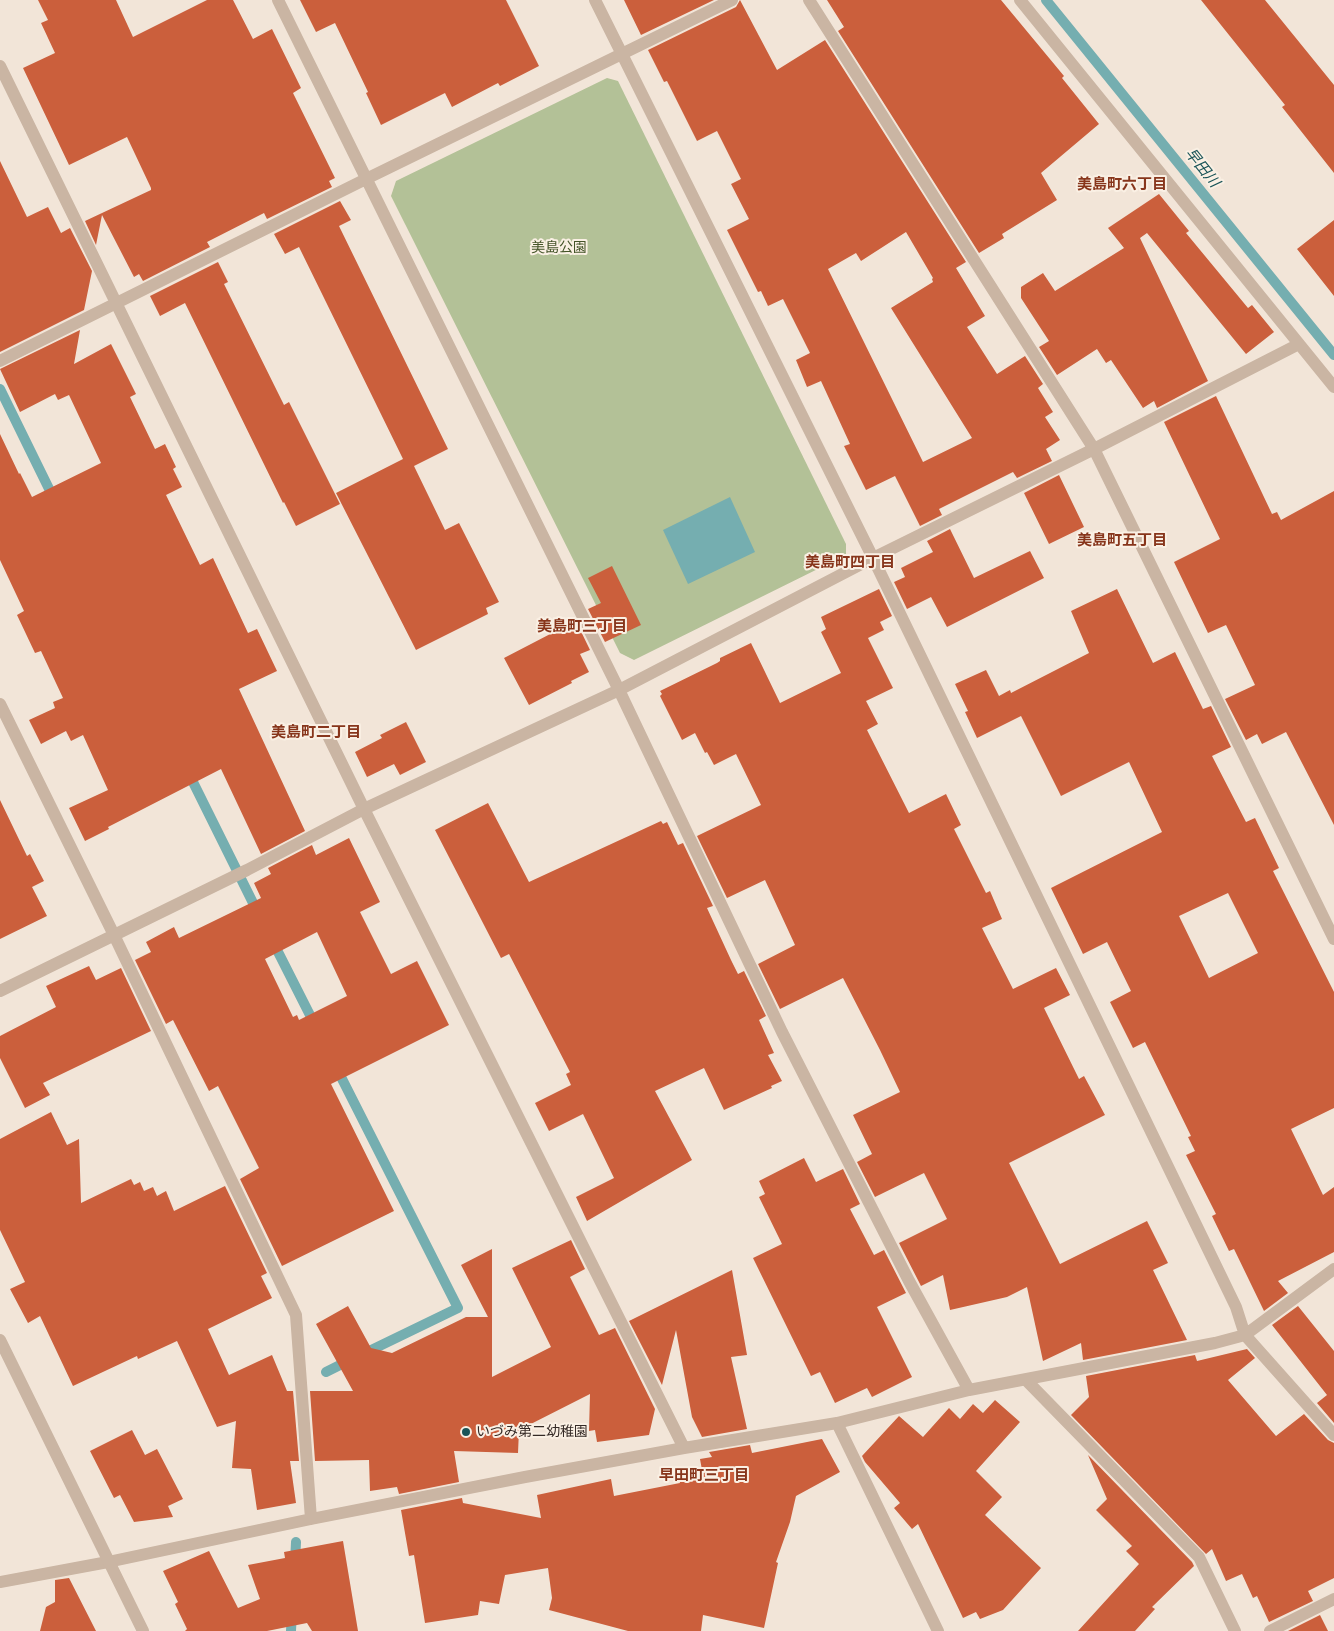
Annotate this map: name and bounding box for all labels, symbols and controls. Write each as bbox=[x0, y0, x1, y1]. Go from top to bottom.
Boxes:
water label: 早田川 bbox=[1181, 145, 1223, 191]
district label: 美島町六丁目 bbox=[1077, 176, 1167, 194]
park label: 美島公園 bbox=[531, 240, 587, 256]
district label: 美島町五丁目 bbox=[1077, 532, 1167, 550]
district label: 美島町四丁目 bbox=[805, 554, 895, 572]
district label: 美島町三丁目 bbox=[537, 618, 627, 636]
district label: 美島町二丁目 bbox=[271, 724, 361, 742]
place label: いづみ第二幼稚園 bbox=[476, 1424, 588, 1440]
marker: いづみ第二幼稚園 bbox=[460, 1426, 472, 1438]
district label: 早田町三丁目 bbox=[659, 1467, 749, 1485]

